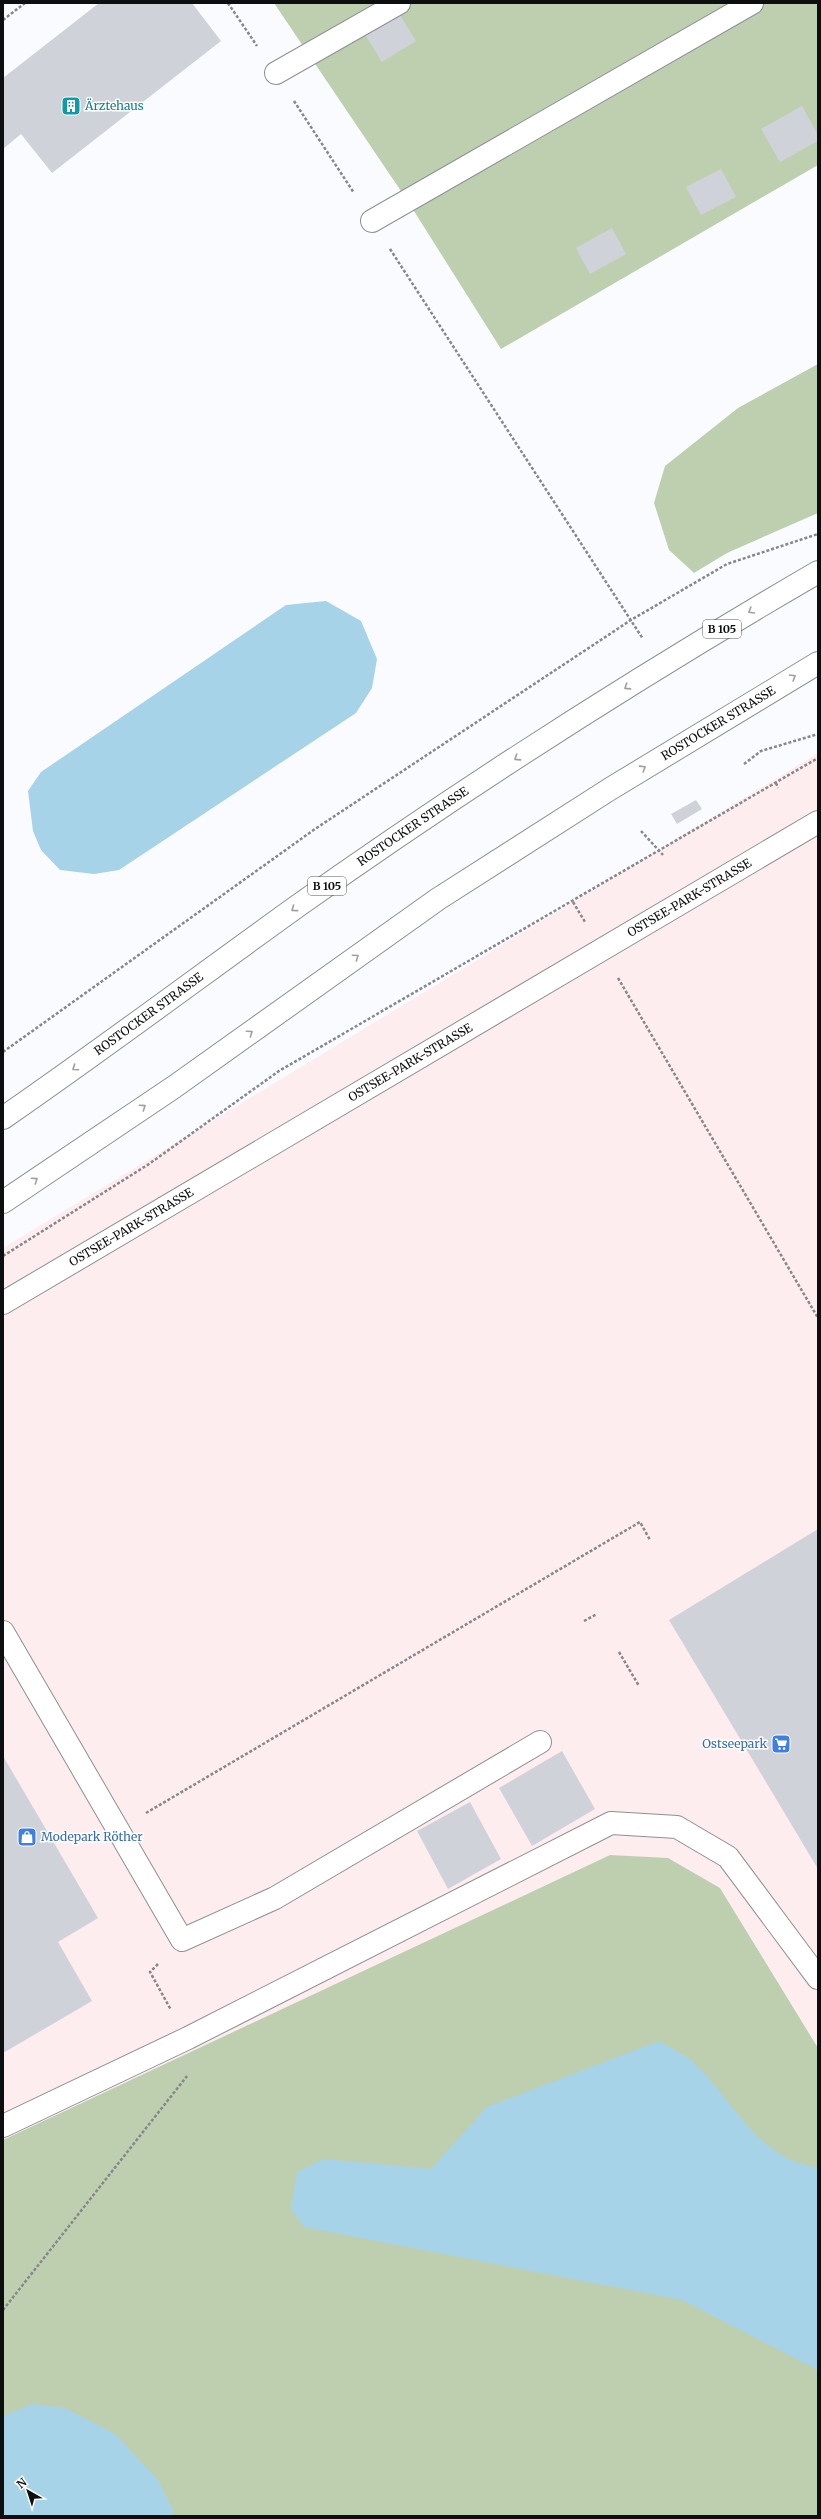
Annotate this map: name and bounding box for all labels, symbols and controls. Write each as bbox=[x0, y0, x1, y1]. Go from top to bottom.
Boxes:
building icon: Ärztehaus bbox=[60, 95, 82, 117]
place label: Ärztehaus bbox=[84, 98, 144, 113]
one-way arrow bbox=[748, 607, 755, 614]
road number: B 105 bbox=[703, 620, 741, 638]
one-way arrow bbox=[789, 675, 796, 682]
one-way arrow bbox=[624, 682, 631, 689]
street label: ROSTOCKER STRASSE bbox=[658, 682, 778, 763]
one-way arrow bbox=[514, 753, 521, 760]
one-way arrow bbox=[639, 766, 646, 773]
street label: ROSTOCKER STRASSE bbox=[354, 783, 471, 869]
street label: OSTSEE-PARK-STRASSE bbox=[624, 855, 754, 940]
road number: B 105 bbox=[308, 877, 346, 895]
one-way arrow bbox=[291, 904, 298, 912]
one-way arrow bbox=[351, 955, 358, 962]
street label: ROSTOCKER STRASSE bbox=[91, 969, 206, 1058]
street label: OSTSEE-PARK-STRASSE bbox=[345, 1020, 475, 1105]
one-way arrow bbox=[245, 1031, 252, 1038]
one-way arrow bbox=[73, 1063, 80, 1070]
one-way arrow bbox=[139, 1104, 146, 1112]
one-way arrow bbox=[31, 1178, 38, 1185]
street label: OSTSEE-PARK-STRASSE bbox=[66, 1184, 196, 1269]
supermarket icon: Ostseepark bbox=[770, 1733, 792, 1755]
place label: Ostseepark bbox=[702, 1736, 767, 1751]
shop icon: Modepark Röther bbox=[16, 1826, 38, 1848]
place label: Modepark Röther bbox=[41, 1829, 143, 1844]
north arrow bbox=[8, 2471, 48, 2511]
text: N bbox=[14, 2475, 30, 2491]

